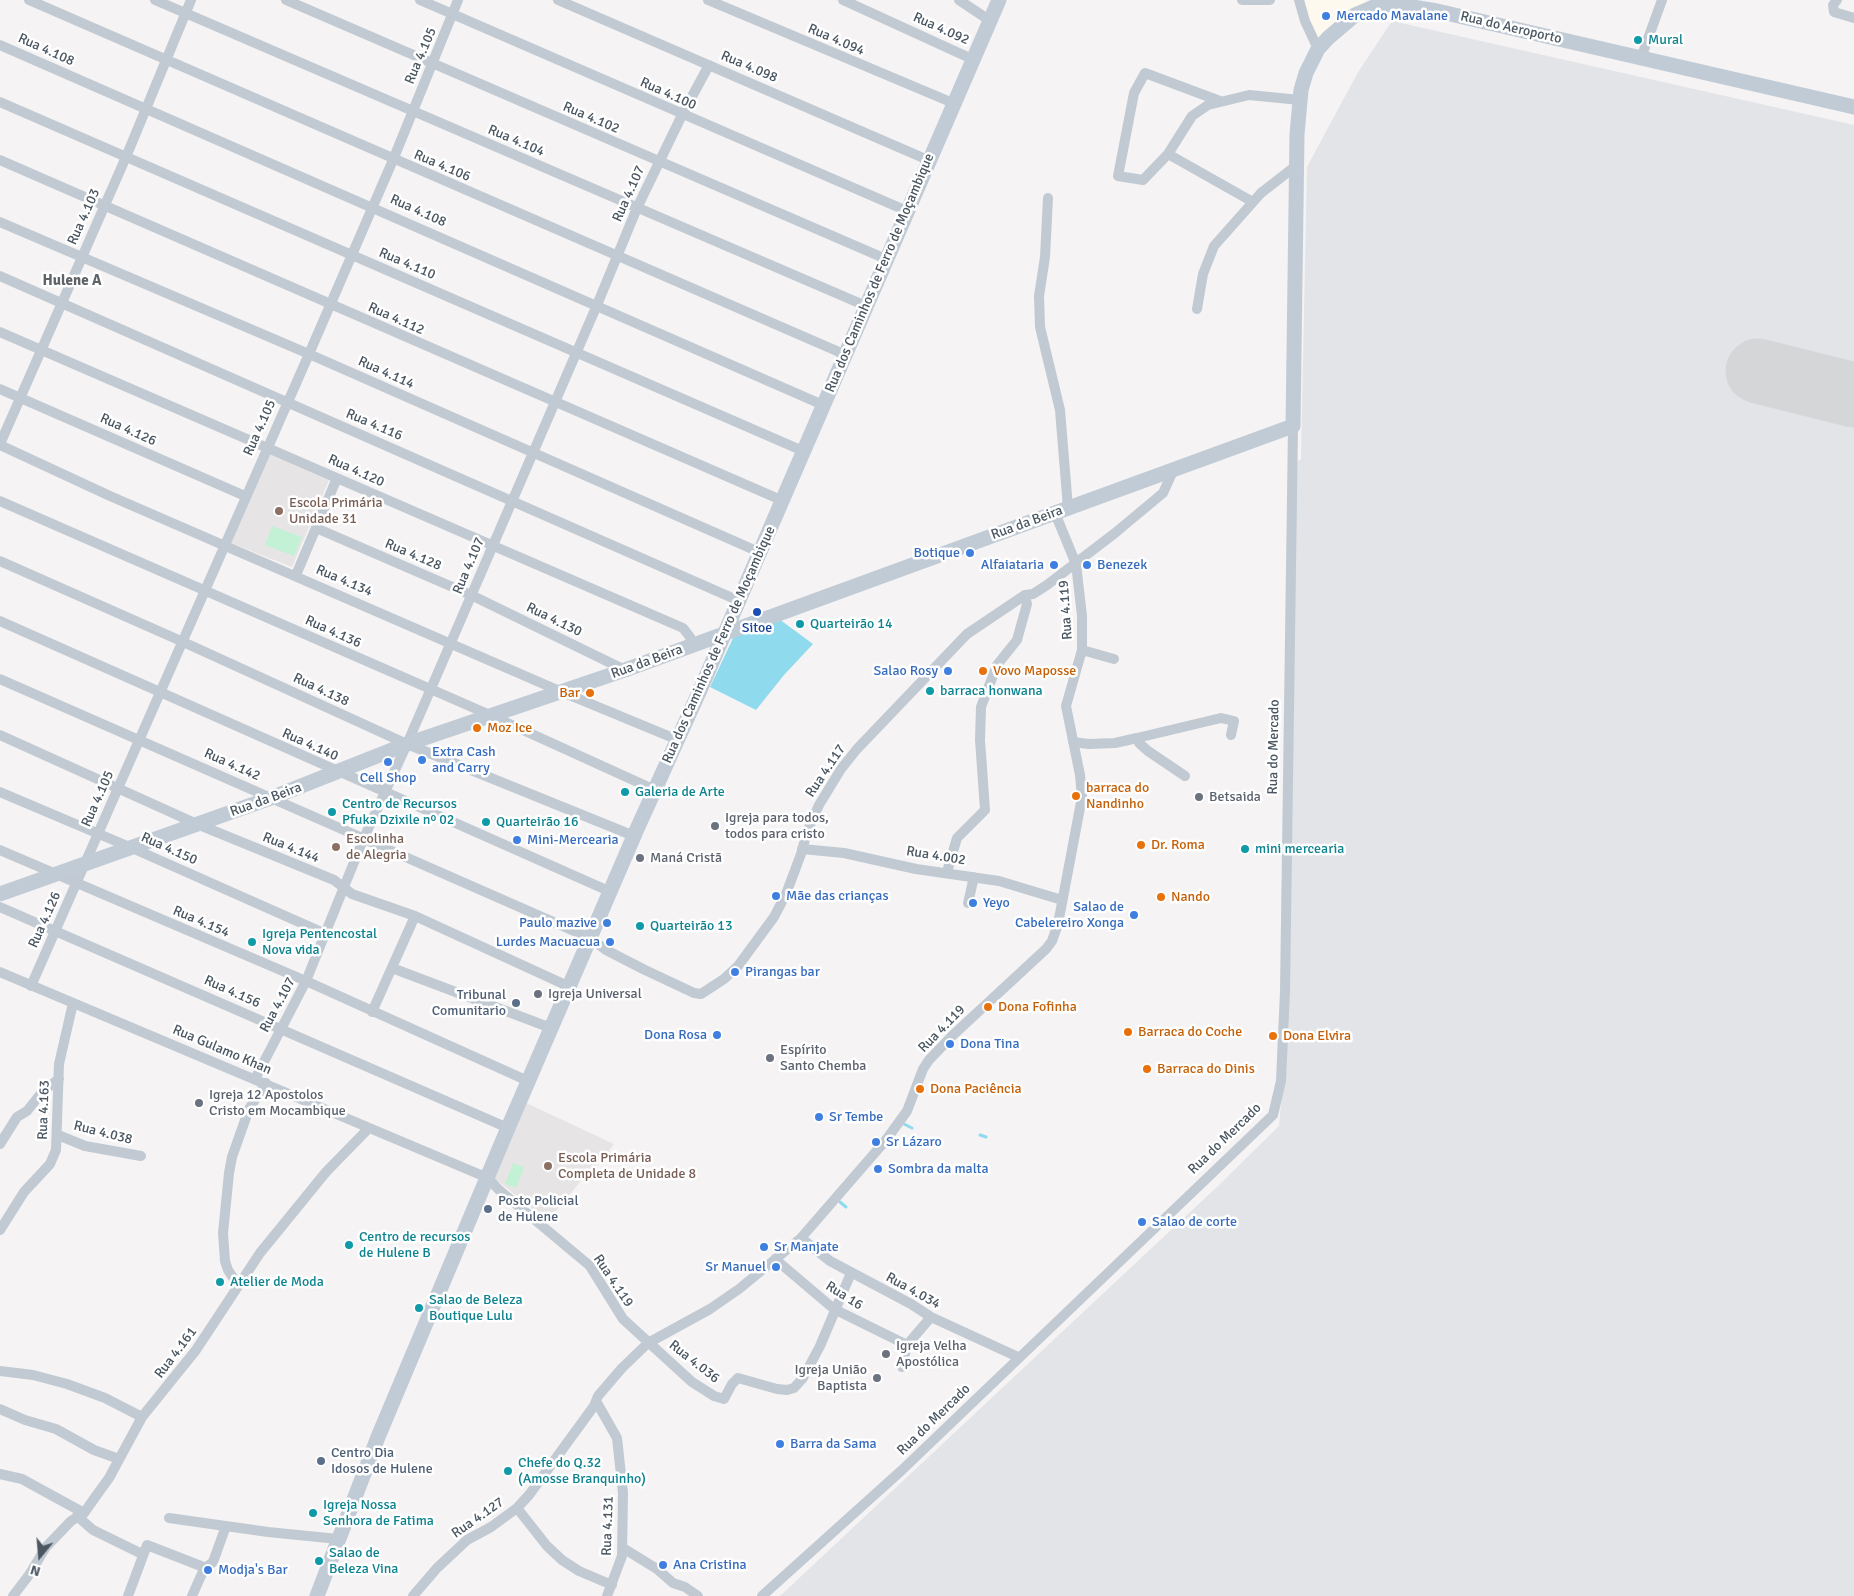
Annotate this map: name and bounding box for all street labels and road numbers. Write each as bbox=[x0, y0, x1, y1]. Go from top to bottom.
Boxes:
street label: Rua do Aeroporto bbox=[1459, 8, 1563, 48]
street label: Rua 4.092 bbox=[910, 9, 972, 49]
street label: Rua 4.094 bbox=[805, 21, 867, 59]
street label: Rua 4.105 bbox=[402, 25, 440, 87]
street label: Rua 4.108 bbox=[15, 30, 77, 70]
street label: Rua 4.098 bbox=[718, 48, 780, 86]
street label: Rua 4.100 bbox=[637, 74, 699, 114]
street label: Rua 4.102 bbox=[560, 99, 622, 137]
street label: Rua 4.104 bbox=[485, 122, 547, 160]
street label: Rua 4.106 bbox=[411, 147, 473, 185]
street label: Rua dos Caminhos de Ferro de Moçambique bbox=[822, 151, 938, 395]
street label: Rua 4.107 bbox=[609, 163, 649, 225]
street label: Rua 4.103 bbox=[64, 186, 104, 248]
street label: Rua 4.108 bbox=[387, 191, 449, 231]
street label: Rua 4.110 bbox=[376, 245, 438, 283]
street label: Rua 4.112 bbox=[365, 299, 427, 339]
street label: Rua 4.114 bbox=[355, 353, 417, 393]
street label: Rua 4.105 bbox=[240, 397, 280, 459]
street label: Rua 4.116 bbox=[343, 406, 405, 444]
street label: Rua 4.126 bbox=[97, 410, 159, 450]
street label: Rua 4.120 bbox=[325, 451, 387, 491]
street label: Rua da Beira bbox=[989, 502, 1065, 544]
street label: Rua dos Caminhos de Ferro de Moçambique bbox=[659, 524, 779, 766]
street label: Rua 4.107 bbox=[450, 535, 488, 597]
street label: Rua 4.128 bbox=[382, 536, 444, 574]
street label: Rua 4.134 bbox=[313, 562, 375, 600]
street label: Rua 4.119 bbox=[1056, 580, 1076, 640]
street label: Rua 4.130 bbox=[523, 599, 585, 641]
street label: Rua 4.136 bbox=[302, 612, 364, 652]
street label: Rua da Beira bbox=[609, 641, 685, 683]
street label: Rua 4.138 bbox=[290, 670, 352, 710]
street label: Rua do Mercado bbox=[1265, 699, 1283, 795]
street label: Rua 4.140 bbox=[279, 725, 341, 765]
street label: Rua 4.117 bbox=[802, 741, 850, 801]
street label: Rua 4.142 bbox=[201, 745, 263, 785]
street label: Rua 4.105 bbox=[78, 768, 118, 830]
street label: Rua da Beira bbox=[228, 779, 304, 821]
street label: Rua 4.150 bbox=[138, 829, 200, 869]
street label: Rua 4.144 bbox=[260, 829, 322, 867]
street label: Rua 4.002 bbox=[905, 843, 967, 869]
street label: Rua 4.126 bbox=[25, 889, 65, 951]
street label: Rua 4.154 bbox=[170, 903, 232, 941]
street label: Rua 4.156 bbox=[201, 972, 263, 1012]
street label: Rua 4.107 bbox=[257, 975, 299, 1035]
street label: Rua 4.119 bbox=[915, 1002, 969, 1056]
street label: Rua Gulamo Khan bbox=[170, 1022, 274, 1078]
street label: Rua 4.163 bbox=[35, 1080, 53, 1140]
street label: Rua do Mercado bbox=[1185, 1100, 1265, 1178]
street label: Rua 4.038 bbox=[72, 1118, 134, 1148]
street label: Rua 4.119 bbox=[589, 1251, 637, 1311]
street label: Rua 4.034 bbox=[883, 1269, 943, 1313]
street label: Rua 16 bbox=[822, 1278, 866, 1314]
street label: Rua 4.161 bbox=[151, 1324, 201, 1382]
street label: Rua 4.036 bbox=[665, 1337, 723, 1387]
street label: Rua do Mercado bbox=[894, 1381, 974, 1459]
street label: Rua 4.127 bbox=[449, 1494, 507, 1542]
street label: Rua 4.131 bbox=[599, 1496, 617, 1556]

